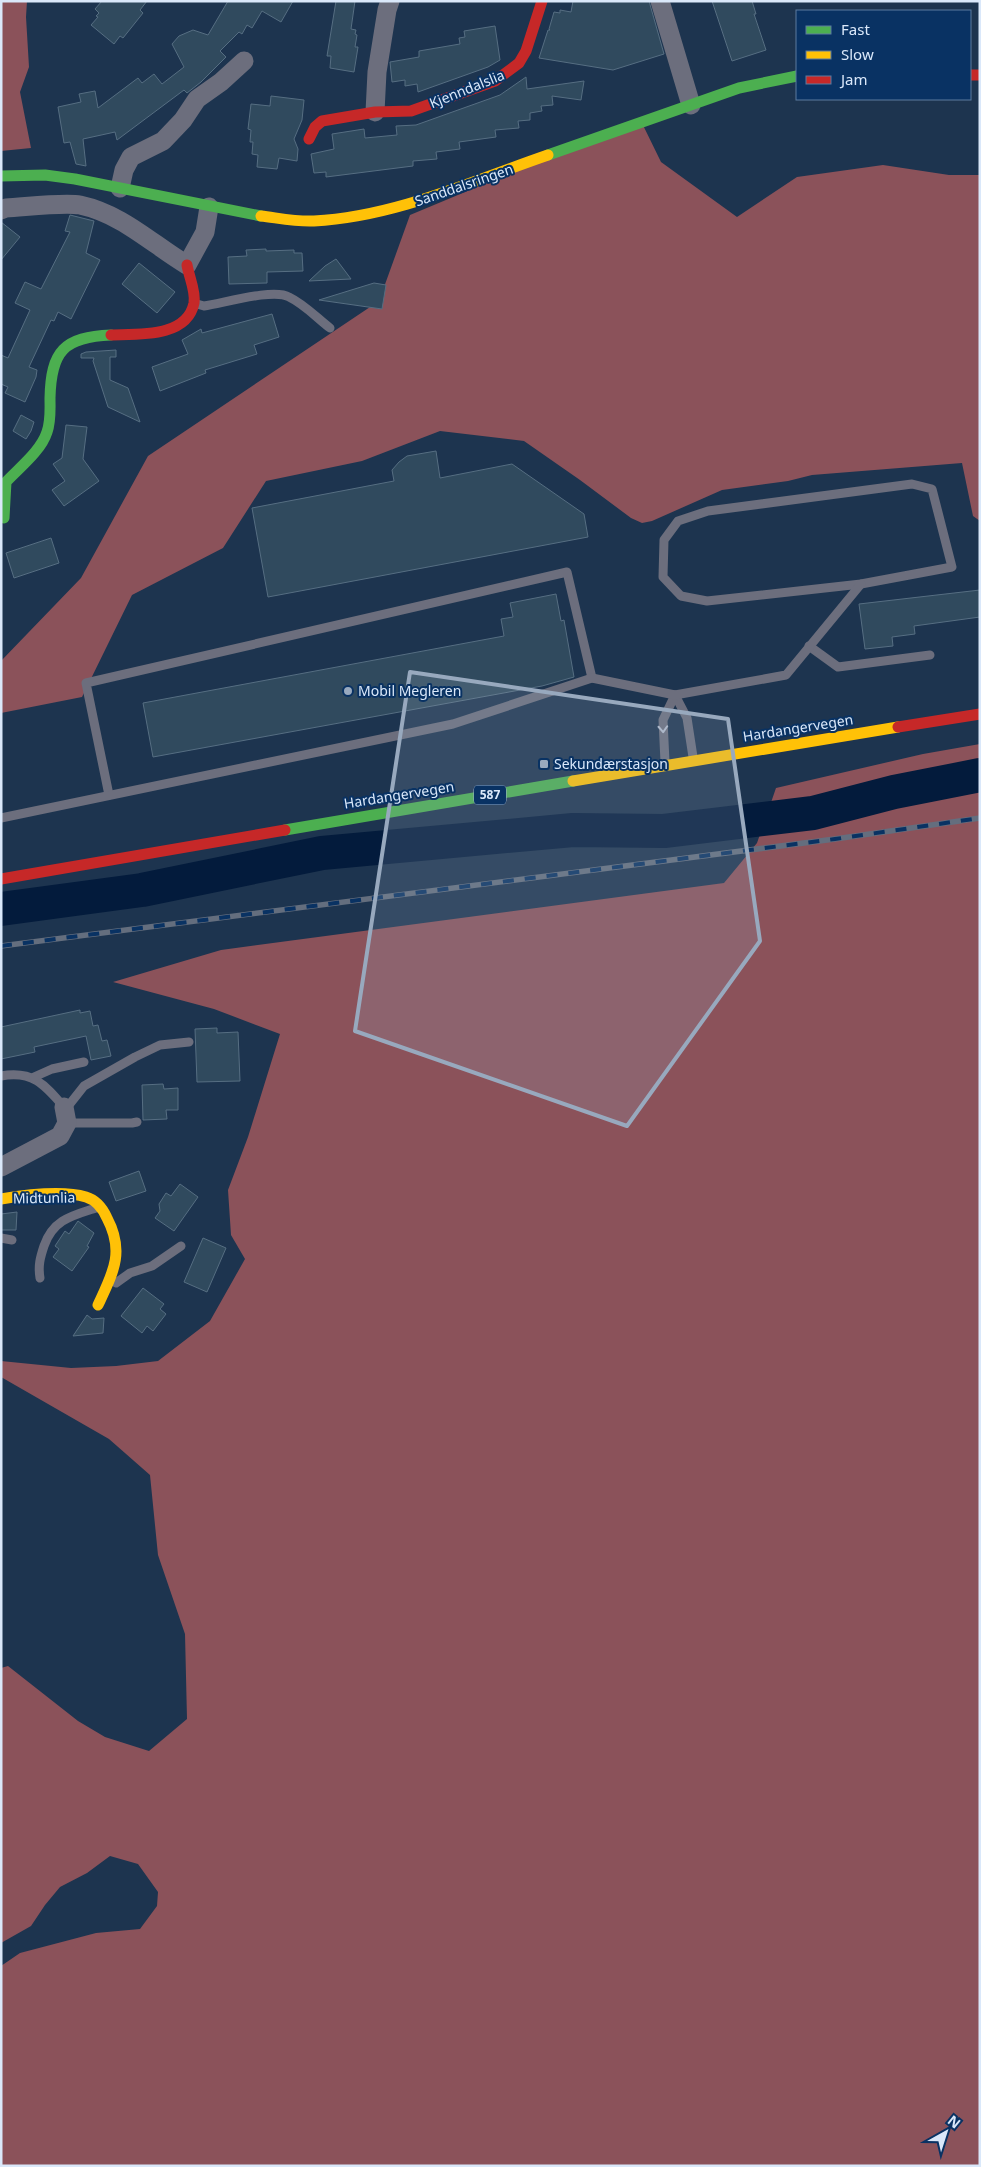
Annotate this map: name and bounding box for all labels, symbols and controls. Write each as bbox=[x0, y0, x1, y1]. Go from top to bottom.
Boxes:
legend bbox=[796, 10, 971, 100]
text: Fast bbox=[841, 19, 870, 39]
text: Slow bbox=[841, 44, 874, 64]
street label: Kjenndalslia bbox=[426, 65, 507, 112]
text: Jam bbox=[839, 69, 868, 89]
street label: Sanddalsringen bbox=[412, 159, 516, 210]
place label: Mobil Megleren bbox=[358, 681, 461, 700]
marker: Mobil Megleren bbox=[342, 685, 354, 697]
street label: Hardangervegen bbox=[741, 709, 854, 746]
one-way arrow bbox=[658, 726, 669, 734]
place label: Sekundærstasjon bbox=[554, 754, 668, 773]
marker: Sekundærstasjon bbox=[538, 758, 550, 770]
street label: Hardangervegen bbox=[342, 776, 455, 813]
road number: 587 bbox=[474, 786, 506, 804]
street label: Midtunlia bbox=[13, 1187, 75, 1208]
north arrow bbox=[921, 2107, 971, 2157]
text: N bbox=[944, 2111, 965, 2132]

